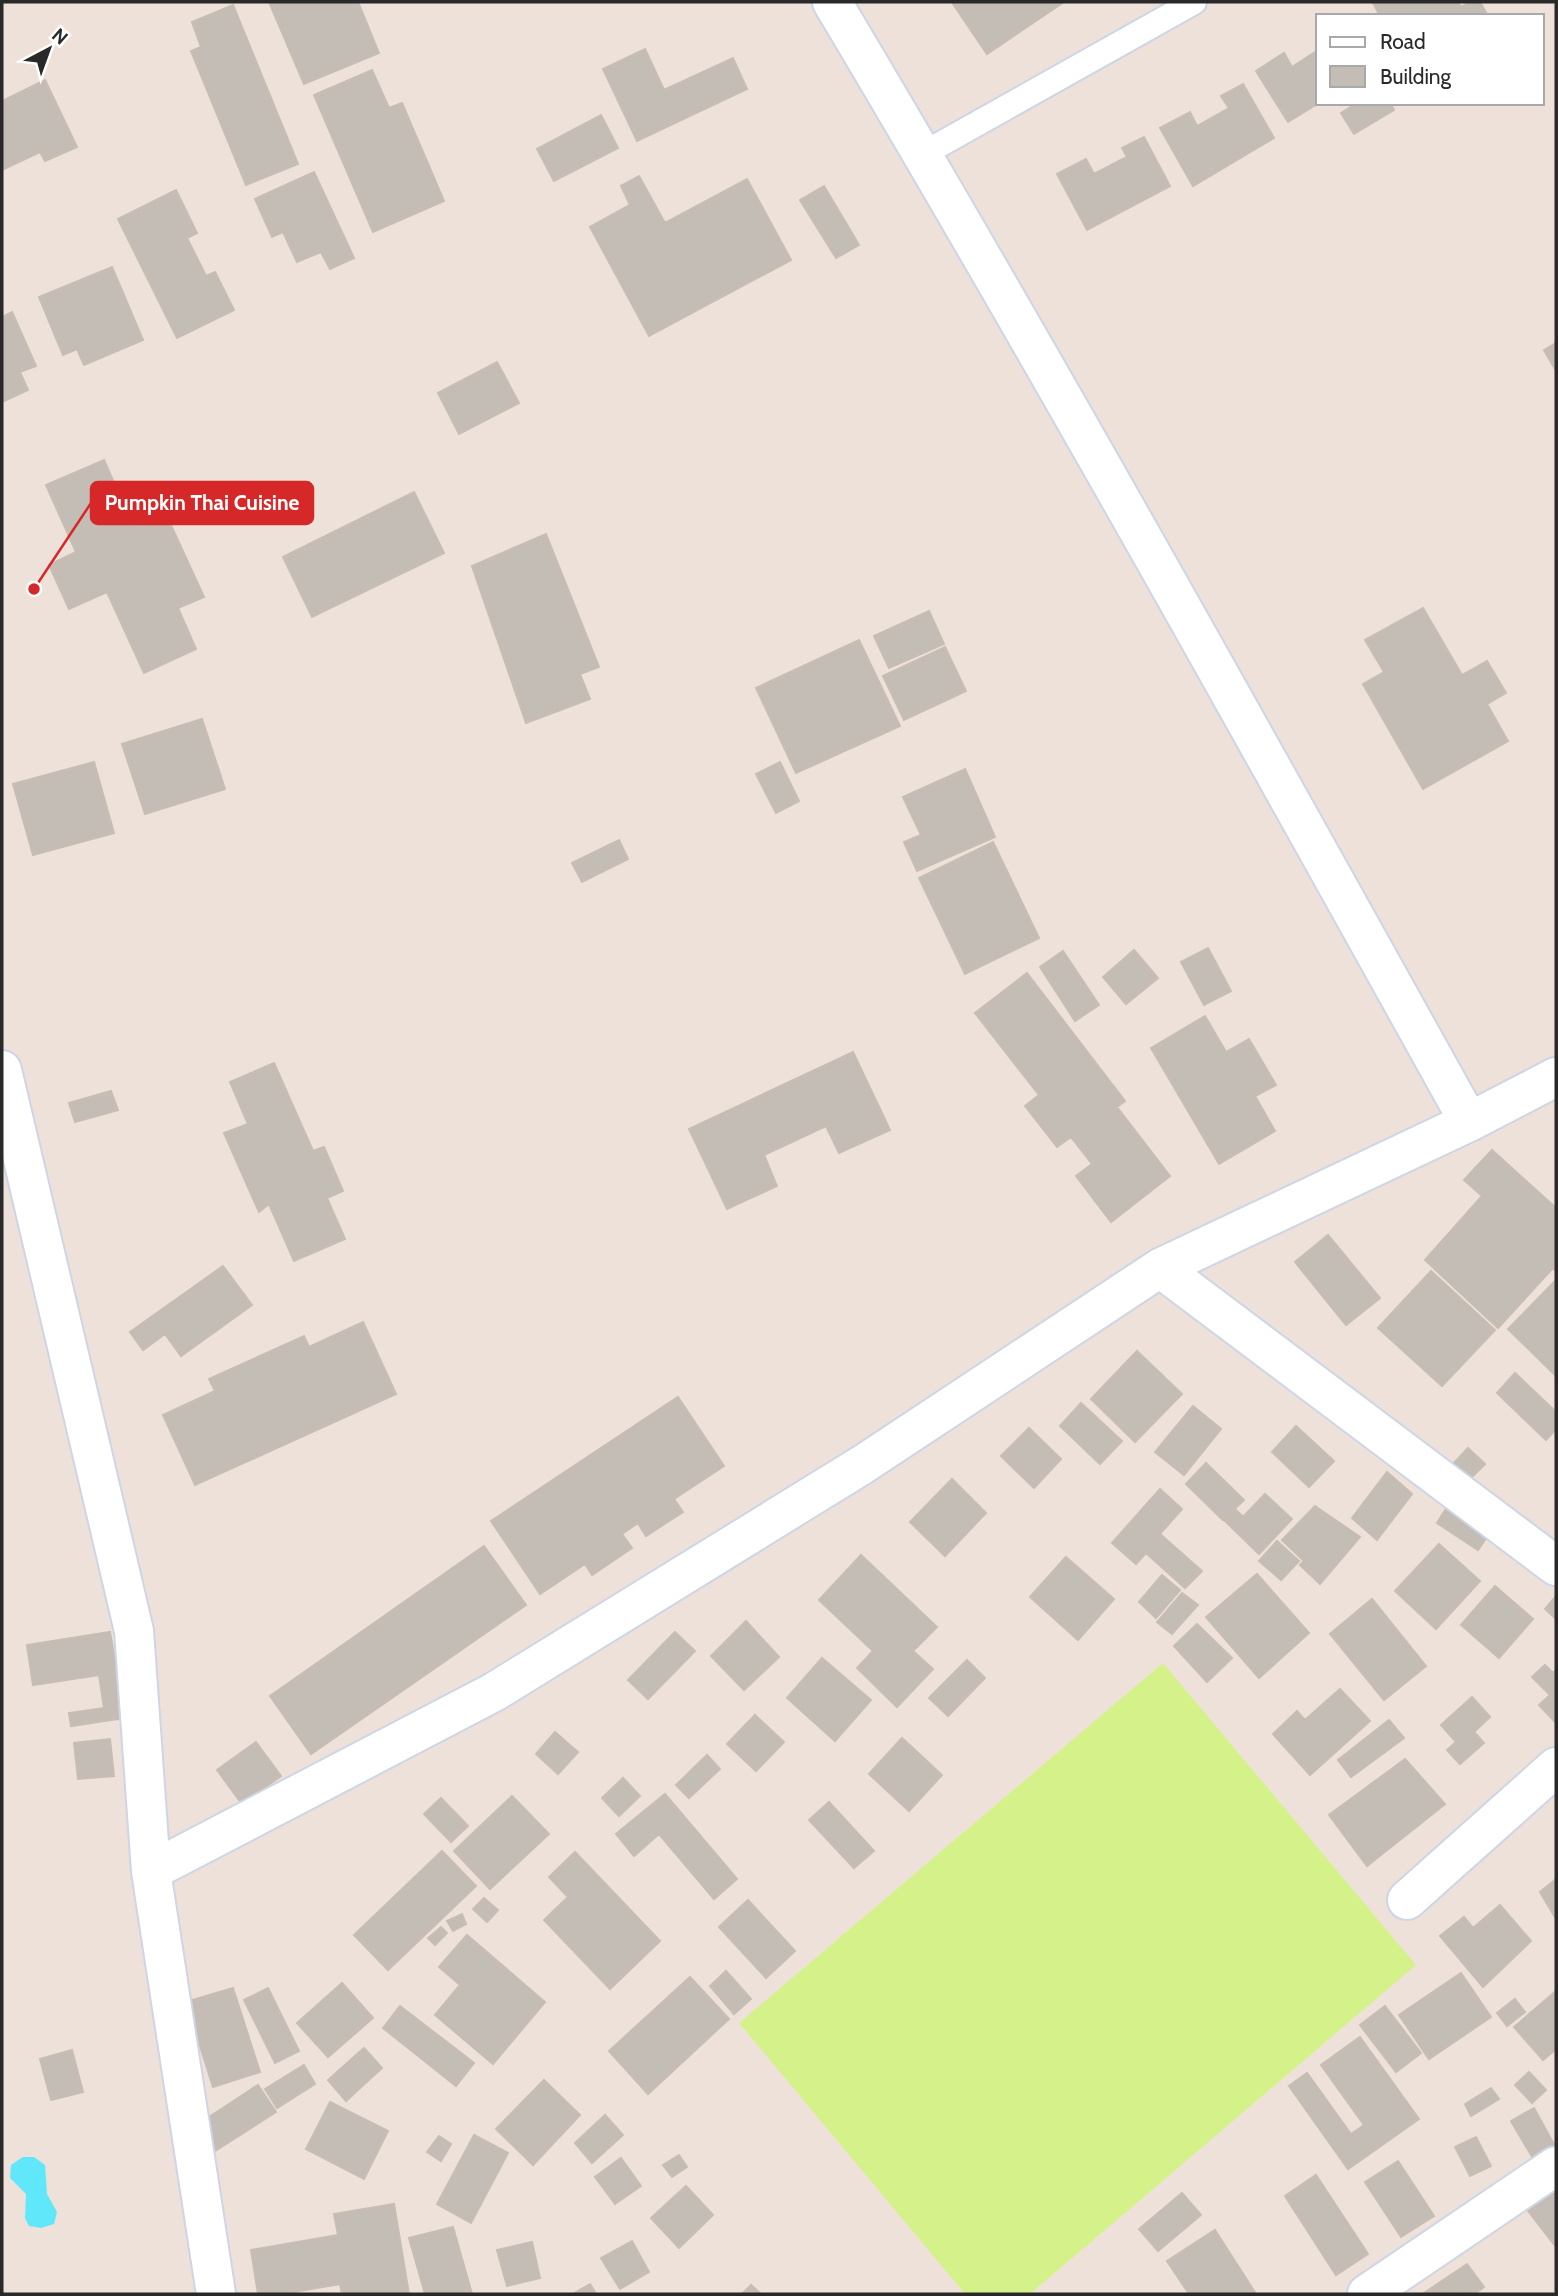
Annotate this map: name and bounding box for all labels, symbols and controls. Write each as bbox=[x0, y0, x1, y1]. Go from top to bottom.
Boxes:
north arrow bbox=[14, 14, 84, 84]
legend bbox=[1316, 14, 1544, 105]
text: N bbox=[47, 23, 72, 50]
text: Road bbox=[1380, 29, 1426, 54]
text: Building bbox=[1380, 64, 1452, 89]
callout: Pumpkin Thai Cuisine bbox=[91, 482, 313, 524]
text: Pumpkin Thai Cuisine bbox=[105, 490, 300, 515]

